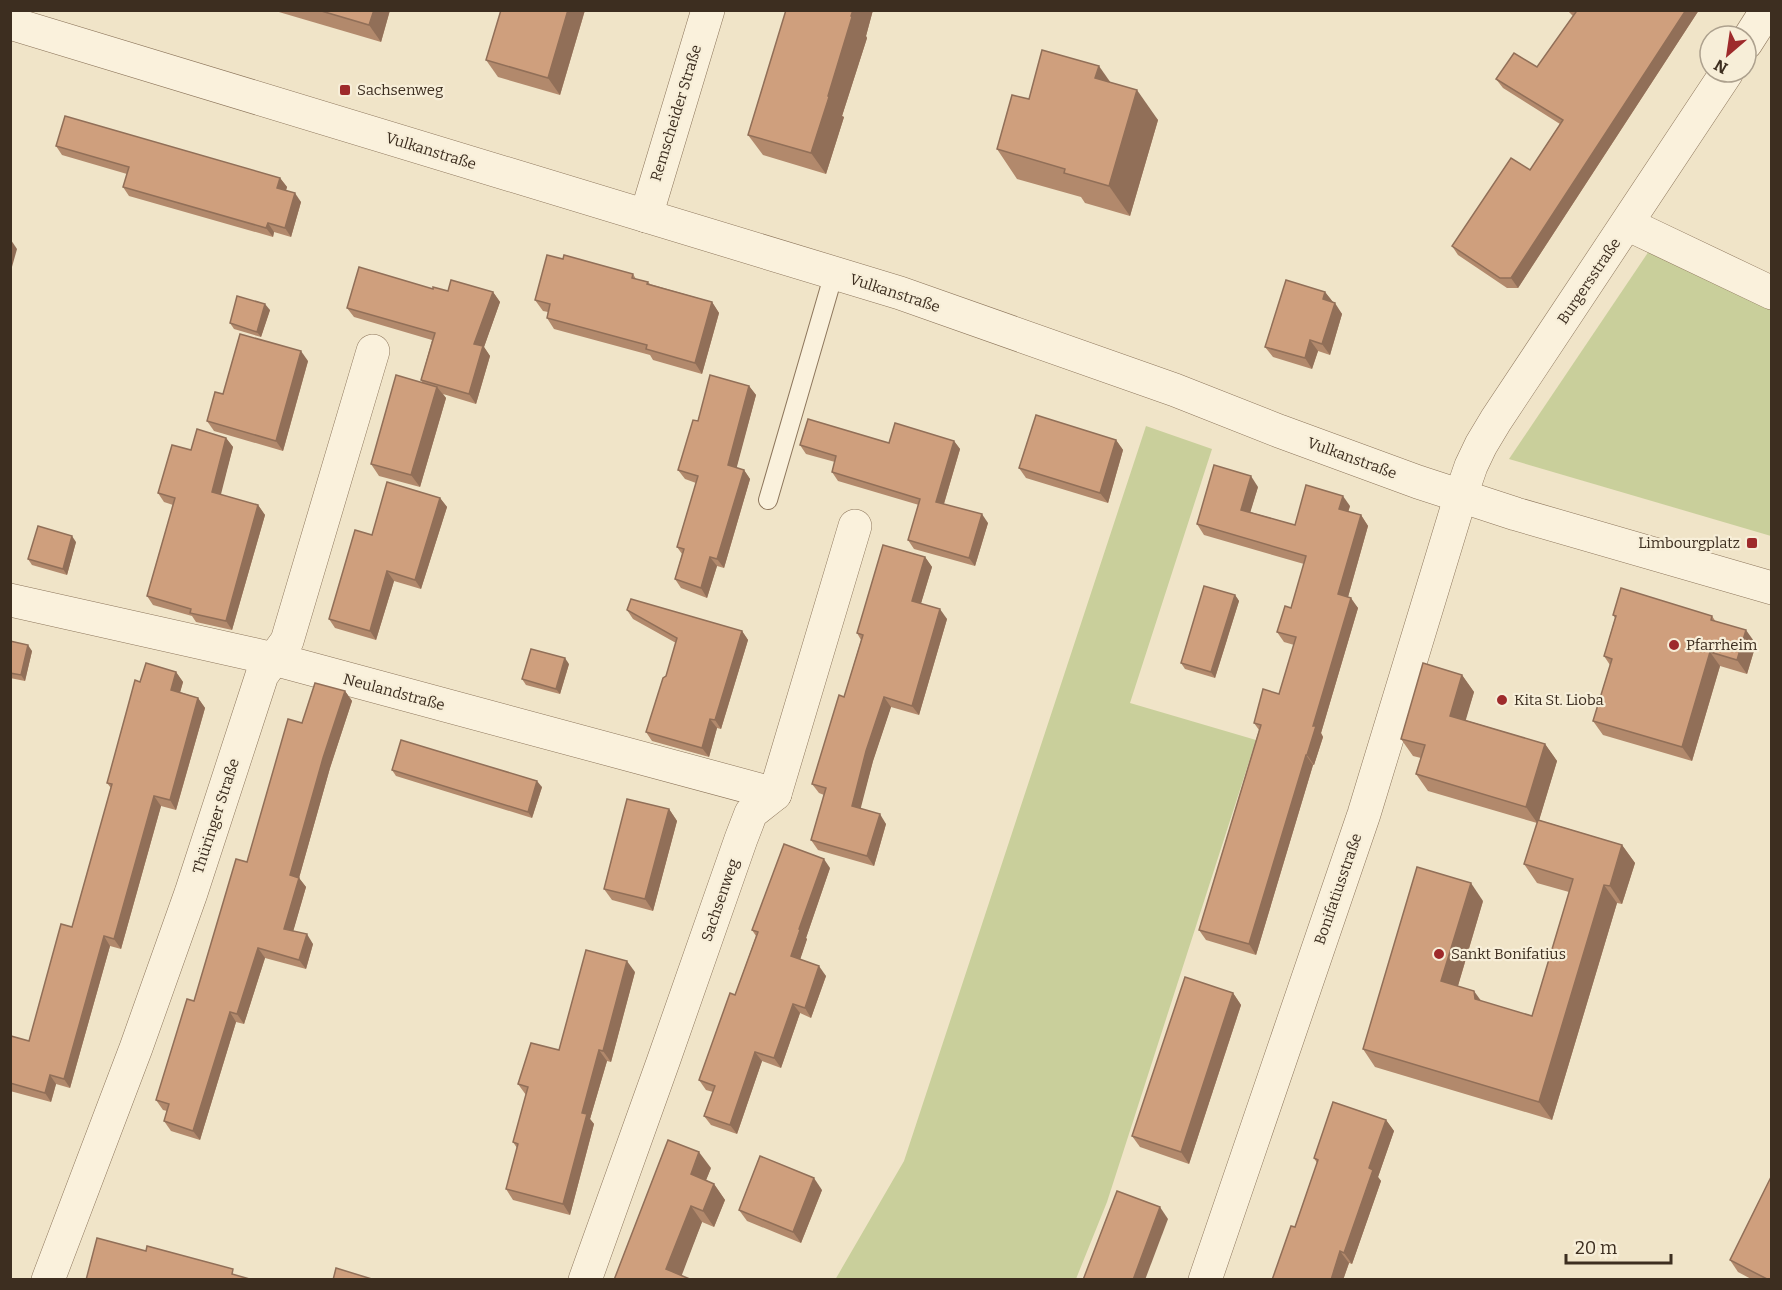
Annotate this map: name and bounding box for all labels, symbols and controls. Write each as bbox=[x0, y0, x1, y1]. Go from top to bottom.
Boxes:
north arrow bbox=[1698, 24, 1758, 84]
street label: Remscheider Straße bbox=[647, 43, 705, 183]
text: N bbox=[1711, 55, 1731, 78]
place label: Sachsenweg bbox=[357, 81, 443, 99]
marker: Sachsenweg bbox=[338, 83, 352, 97]
street label: Vulkanstraße bbox=[384, 129, 478, 173]
street label: Burgersstraße bbox=[1554, 235, 1624, 327]
street label: Vulkanstraße bbox=[848, 270, 942, 316]
street label: Vulkanstraße bbox=[1305, 434, 1399, 482]
place label: Limbourgplatz bbox=[1638, 534, 1740, 552]
marker: Limbourgplatz bbox=[1745, 536, 1759, 550]
place label: Pfarrheim bbox=[1686, 636, 1758, 654]
marker: Pfarrheim bbox=[1667, 638, 1681, 652]
street label: Neulandstraße bbox=[341, 670, 447, 714]
place label: Kita St. Lioba bbox=[1514, 691, 1604, 709]
marker: Kita St. Lioba bbox=[1495, 693, 1509, 707]
street label: Thüringer Straße bbox=[189, 756, 243, 876]
street label: Bonifatiusstraße bbox=[1311, 831, 1365, 947]
street label: Sachsenweg bbox=[697, 856, 743, 944]
place label: Sankt Bonifatius bbox=[1451, 945, 1566, 963]
marker: Sankt Bonifatius bbox=[1432, 947, 1446, 961]
scale bar bbox=[1566, 1227, 1671, 1265]
text: 20 m bbox=[1575, 1237, 1617, 1259]

